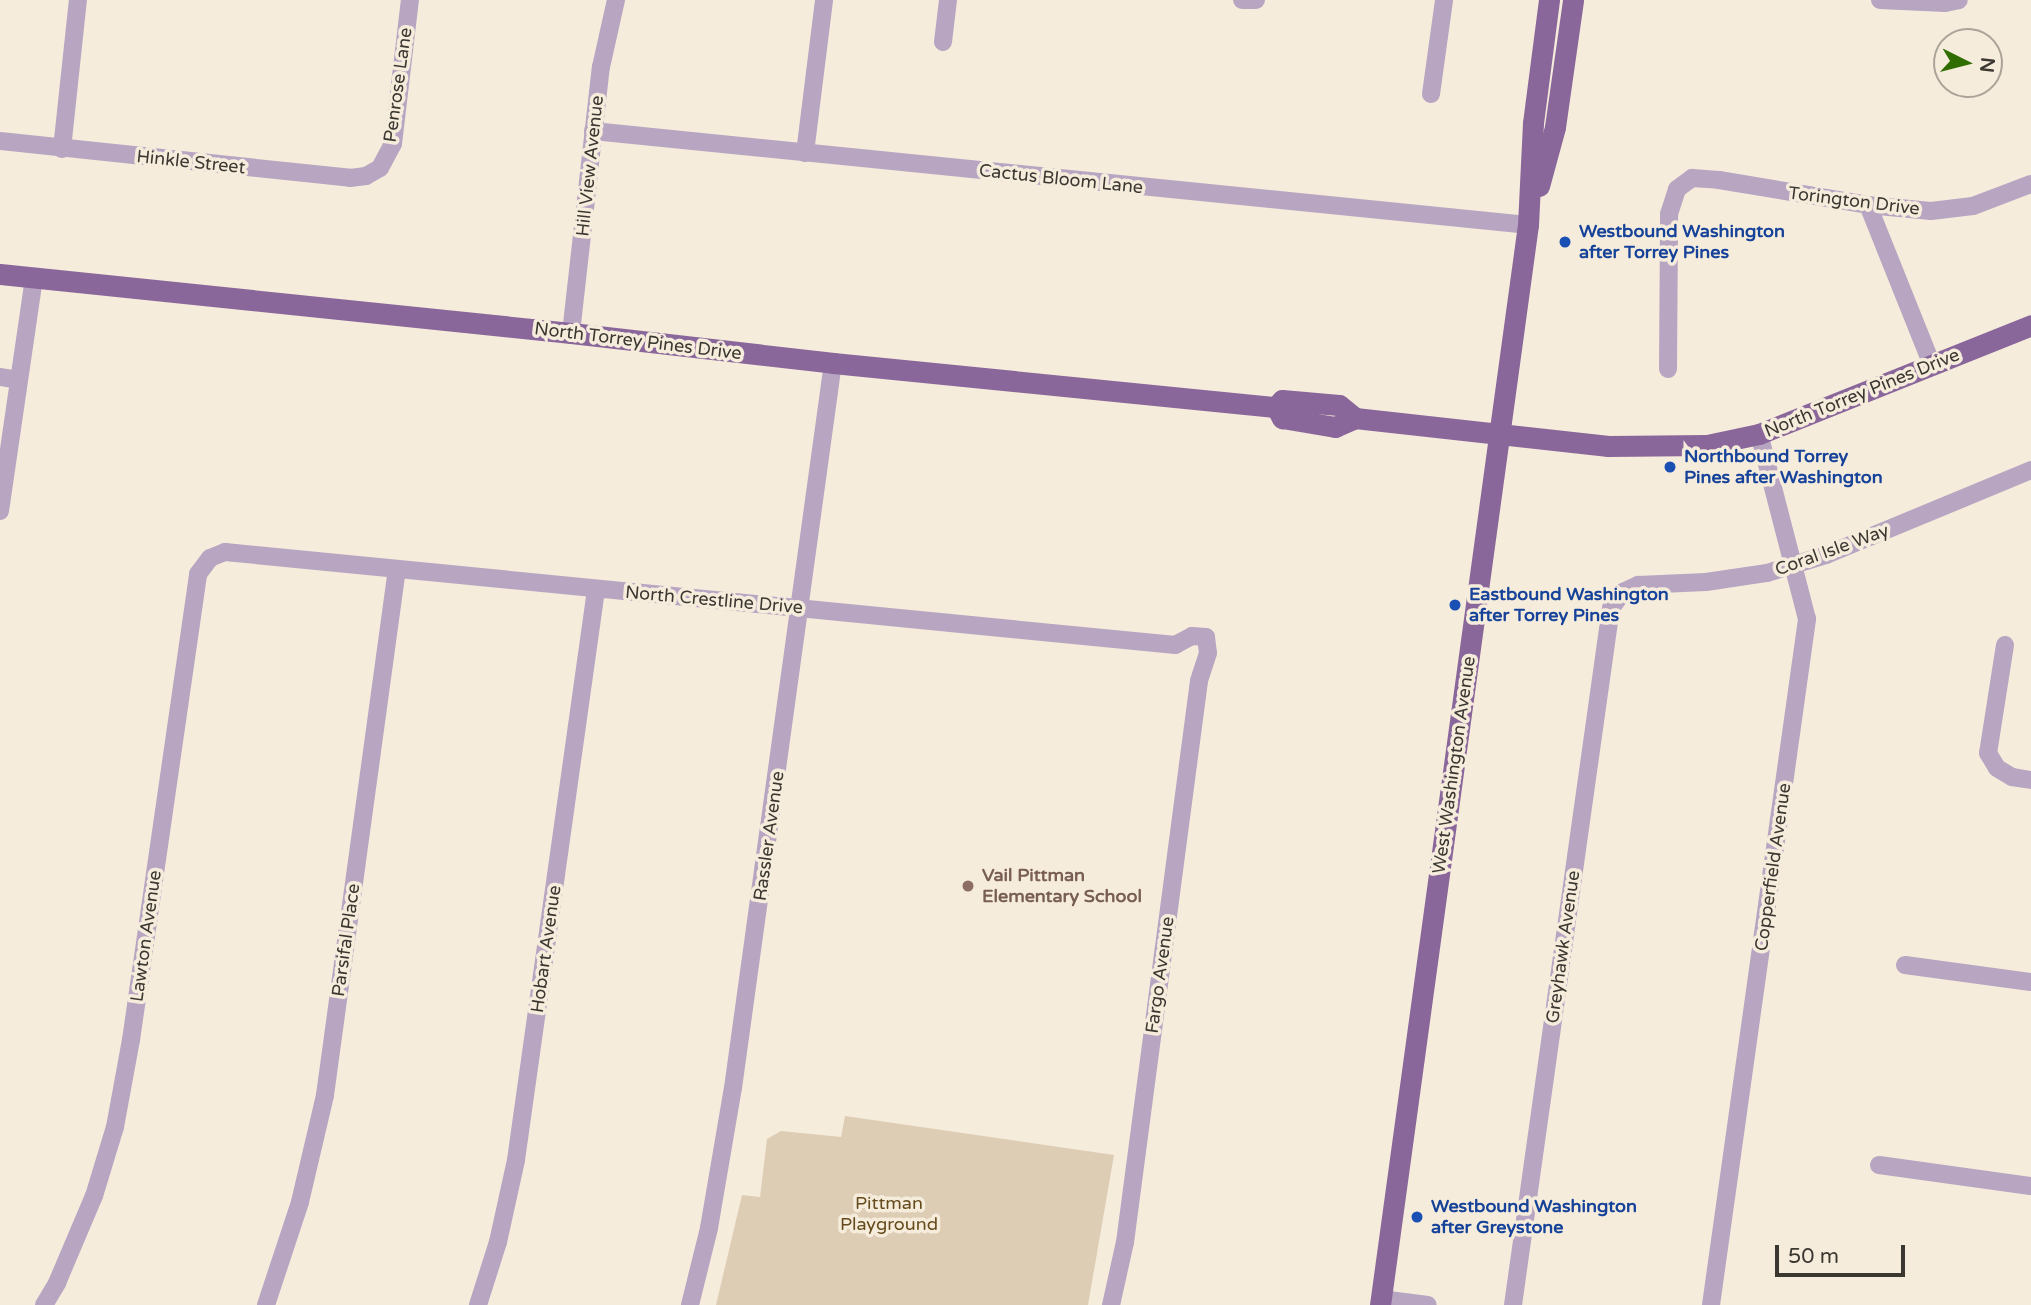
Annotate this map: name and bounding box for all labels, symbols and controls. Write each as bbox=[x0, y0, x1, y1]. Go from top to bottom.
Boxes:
street label: Penrose Lane bbox=[379, 26, 417, 144]
north arrow bbox=[1933, 28, 2003, 98]
text: N bbox=[1975, 56, 1999, 74]
street label: Hill View Avenue bbox=[572, 94, 608, 238]
street label: Hinkle Street bbox=[135, 146, 247, 178]
street label: Cactus Bloom Lane bbox=[978, 160, 1144, 198]
street label: Torington Drive bbox=[1787, 182, 1921, 220]
place label: Westbound Washington after Torrey Pines bbox=[1579, 221, 1785, 264]
marker: Westbound Washington after Torrey Pines bbox=[1557, 234, 1573, 250]
street label: North Torrey Pines Drive bbox=[533, 318, 743, 364]
street label: North Torrey Pines Drive bbox=[1761, 344, 1963, 442]
place label: Northbound Torrey Pines after Washington bbox=[1684, 446, 1883, 489]
marker: Northbound Torrey Pines after Washington bbox=[1662, 459, 1678, 475]
street label: Coral Isle Way bbox=[1772, 519, 1892, 581]
street label: North Crestline Drive bbox=[624, 581, 804, 619]
place label: Eastbound Washington after Torrey Pines bbox=[1469, 584, 1669, 626]
marker: Eastbound Washington after Torrey Pines bbox=[1447, 597, 1463, 613]
street label: West Washington Avenue bbox=[1428, 655, 1480, 875]
street label: Rassler Avenue bbox=[749, 770, 789, 902]
street label: Copperfield Avenue bbox=[1751, 782, 1795, 952]
place label: Vail Pittman Elementary School bbox=[982, 865, 1142, 908]
street label: Lawton Avenue bbox=[126, 869, 166, 1003]
street label: Greyhawk Avenue bbox=[1542, 869, 1584, 1025]
marker: Vail Pittman Elementary School bbox=[960, 878, 976, 894]
street label: Parsifal Place bbox=[327, 882, 365, 998]
street label: Hobart Avenue bbox=[526, 884, 566, 1014]
street label: Fargo Avenue bbox=[1141, 915, 1179, 1035]
park label: Pittman Playground bbox=[840, 1193, 938, 1236]
place label: Westbound Washington after Greystone bbox=[1431, 1196, 1637, 1238]
marker: Westbound Washington after Greystone bbox=[1409, 1209, 1425, 1225]
scale bar bbox=[1779, 1232, 1909, 1276]
text: 50 m bbox=[1788, 1244, 1839, 1269]

